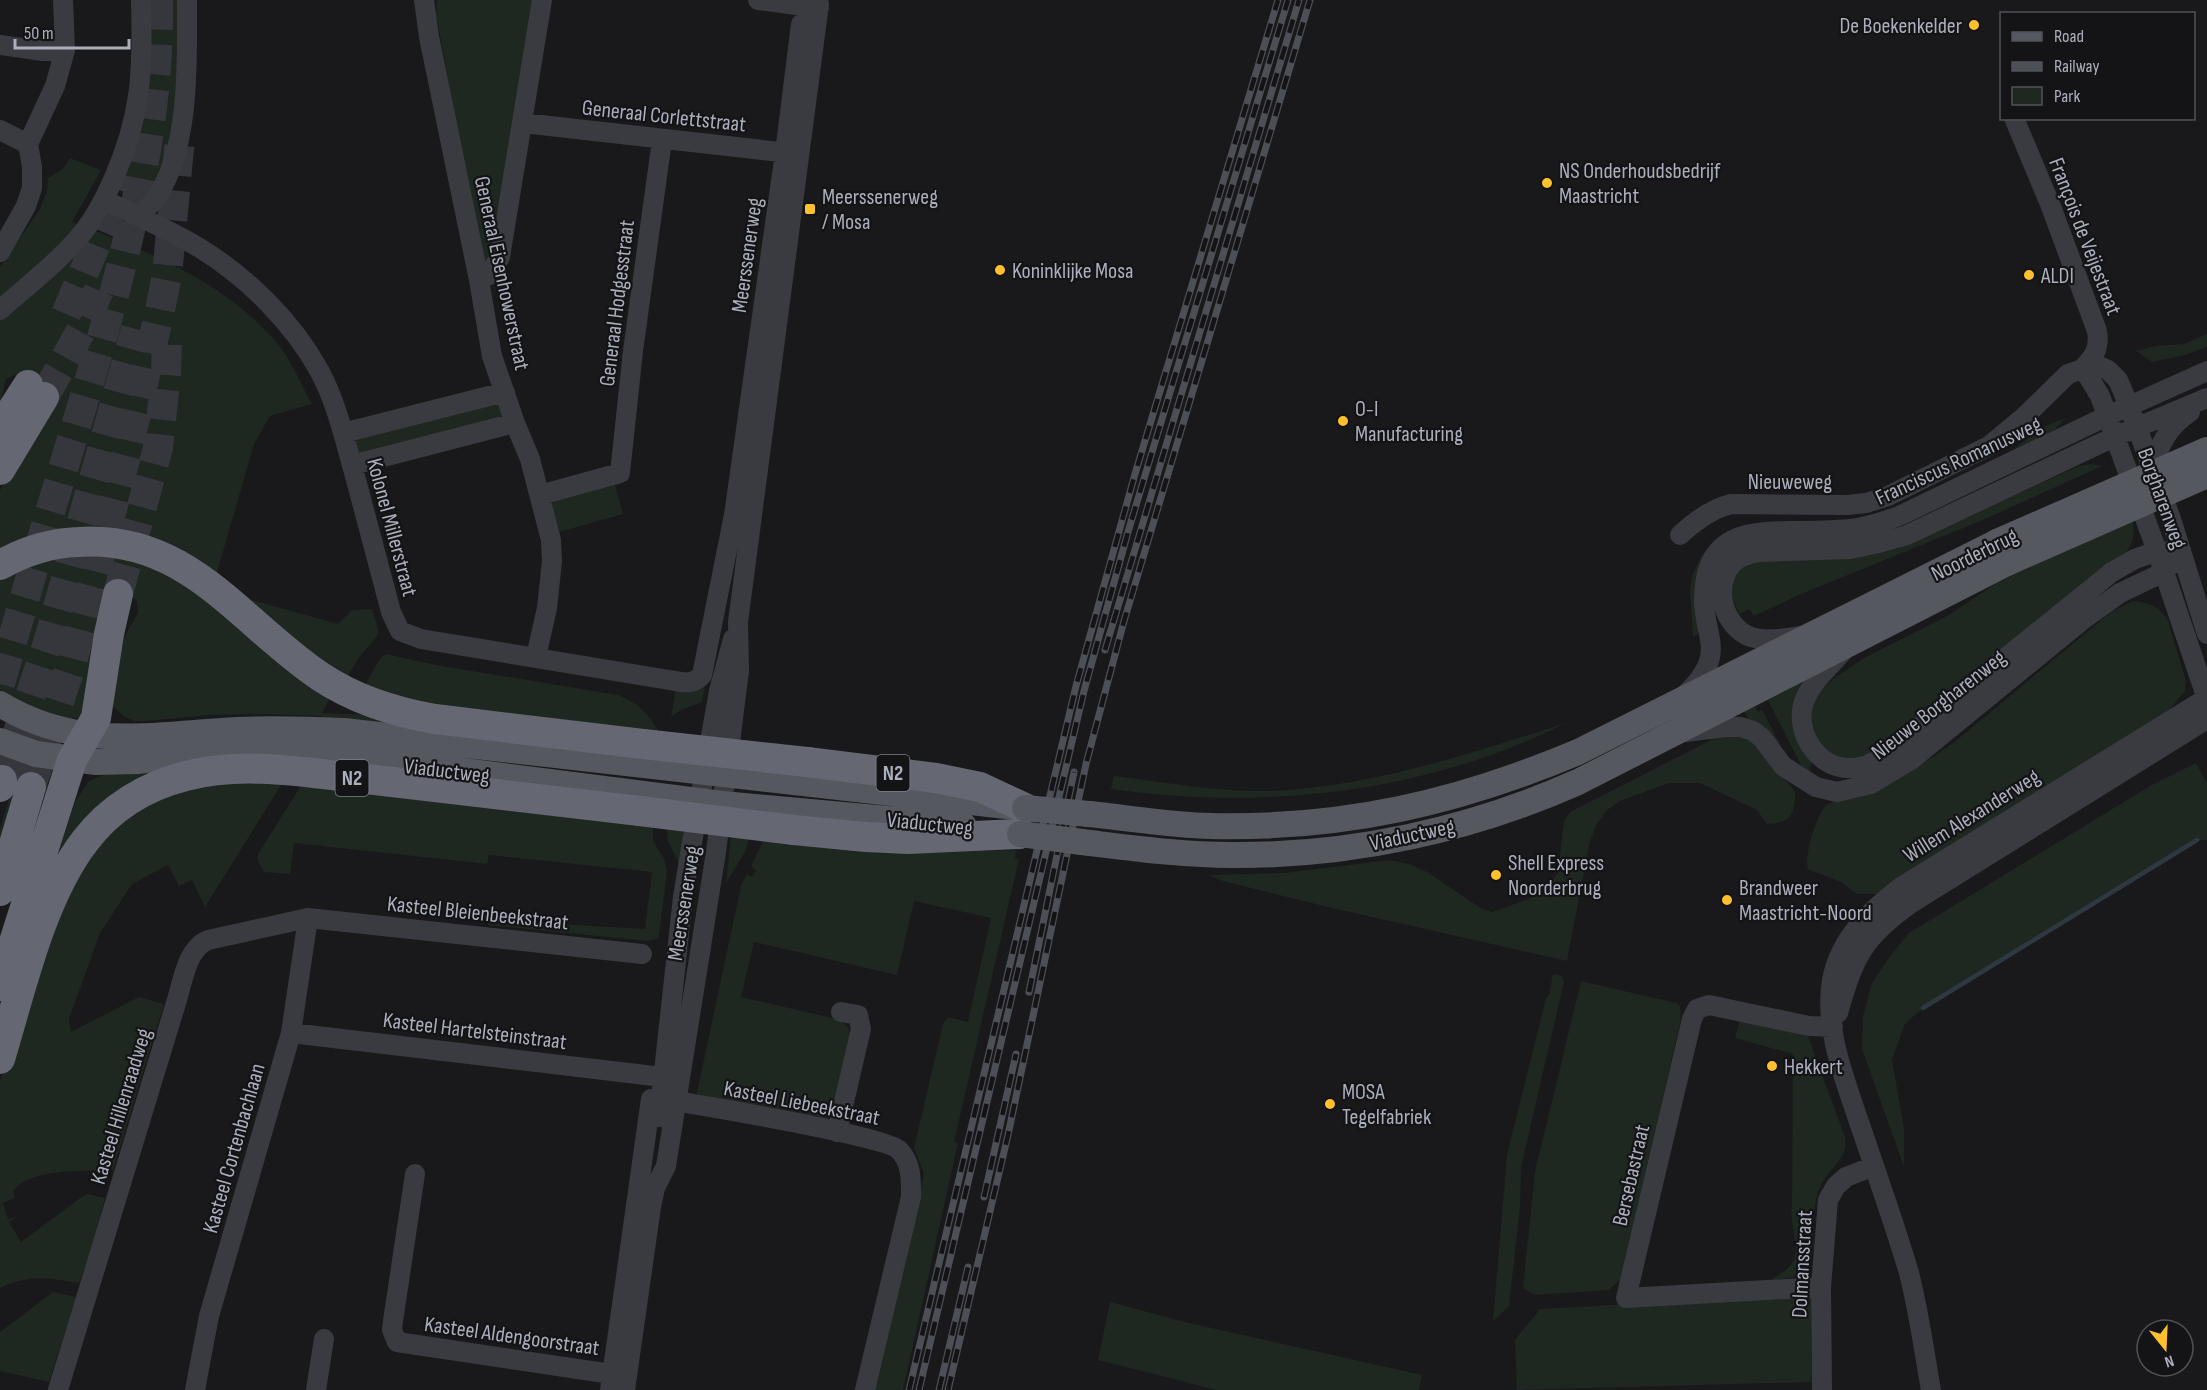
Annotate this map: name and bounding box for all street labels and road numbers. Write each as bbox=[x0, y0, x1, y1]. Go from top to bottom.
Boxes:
street label: Generaal Corlettstraat bbox=[580, 94, 748, 139]
street label: François de Veijestraat bbox=[2042, 154, 2127, 319]
street label: Generaal Eisenhowerstraat bbox=[468, 174, 535, 373]
street label: Meerssenerweg bbox=[726, 196, 769, 314]
street label: Generaal Hodgesstraat bbox=[594, 218, 641, 388]
street label: Franciscus Romanusweg bbox=[1871, 411, 2046, 512]
street label: Borgharenweg bbox=[2131, 444, 2192, 553]
street label: Kolonel Millerstraat bbox=[360, 455, 423, 600]
street label: Nieuweweg bbox=[1748, 469, 1832, 496]
street label: Noorderbrug bbox=[1927, 523, 2023, 588]
street label: Nieuwe Borgharenweg bbox=[1866, 644, 2012, 766]
street label: Viaductweg bbox=[402, 753, 491, 790]
road number: N2 bbox=[876, 755, 910, 791]
road number: N2 bbox=[336, 760, 368, 796]
street label: Willem Alexanderweg bbox=[1898, 763, 2045, 869]
street label: Viaductweg bbox=[886, 807, 974, 842]
street label: Viaductweg bbox=[1367, 813, 1457, 858]
street label: Meerssenerweg bbox=[662, 844, 707, 963]
street label: Kasteel Bleienbeekstraat bbox=[386, 891, 570, 936]
street label: Kasteel Hartelsteinstraat bbox=[382, 1007, 568, 1056]
street label: Kasteel Hillenraadweg bbox=[85, 1025, 158, 1188]
street label: Kasteel Cortenbachlaan bbox=[197, 1060, 272, 1236]
street label: Kasteel Liebeekstraat bbox=[721, 1075, 882, 1132]
street label: Bersebastraat bbox=[1607, 1122, 1656, 1229]
street label: Dolmansstraat bbox=[1786, 1209, 1819, 1319]
street label: Kasteel Aldengoorstraat bbox=[423, 1311, 601, 1362]

